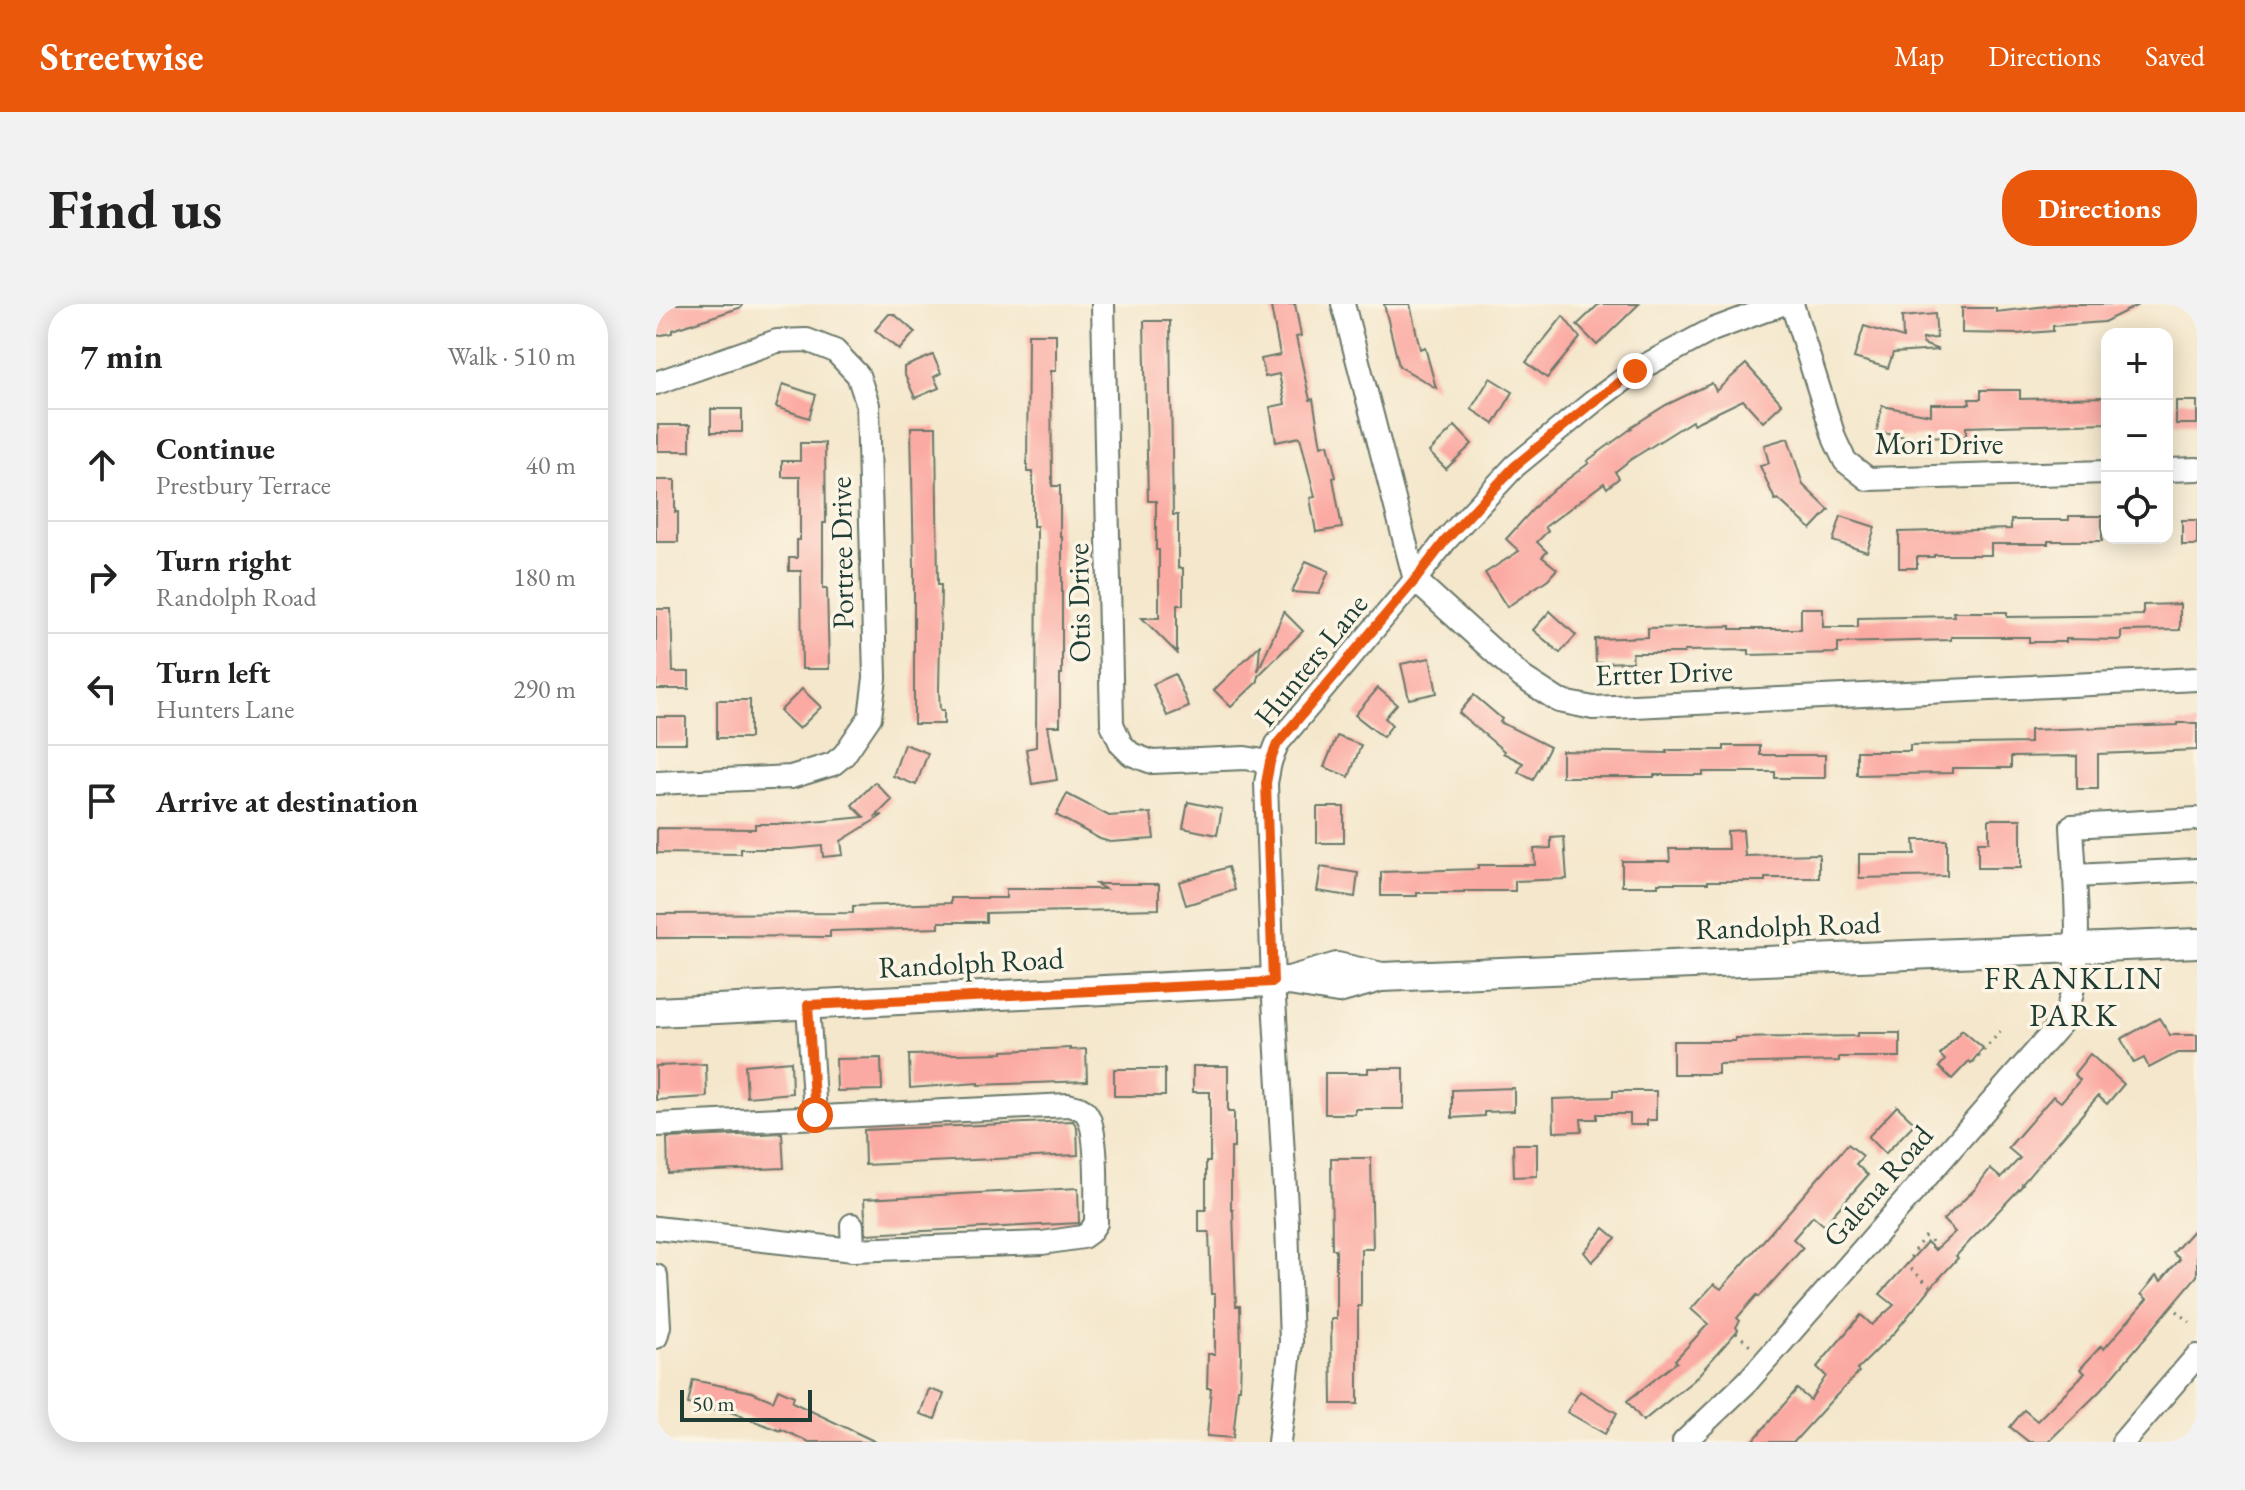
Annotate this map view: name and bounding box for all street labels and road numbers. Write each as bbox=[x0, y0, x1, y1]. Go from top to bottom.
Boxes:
street label: Mori Drive bbox=[1875, 424, 2003, 463]
street label: Portree Drive bbox=[821, 476, 862, 630]
street label: Otis Drive bbox=[1058, 543, 1099, 663]
street label: Hunters Lane bbox=[1245, 585, 1376, 734]
street label: Ertter Drive bbox=[1595, 651, 1733, 694]
street label: Randolph Road bbox=[1695, 903, 1882, 948]
street label: Randolph Road bbox=[877, 938, 1065, 987]
street label: Galena Road bbox=[1814, 1116, 1942, 1255]

